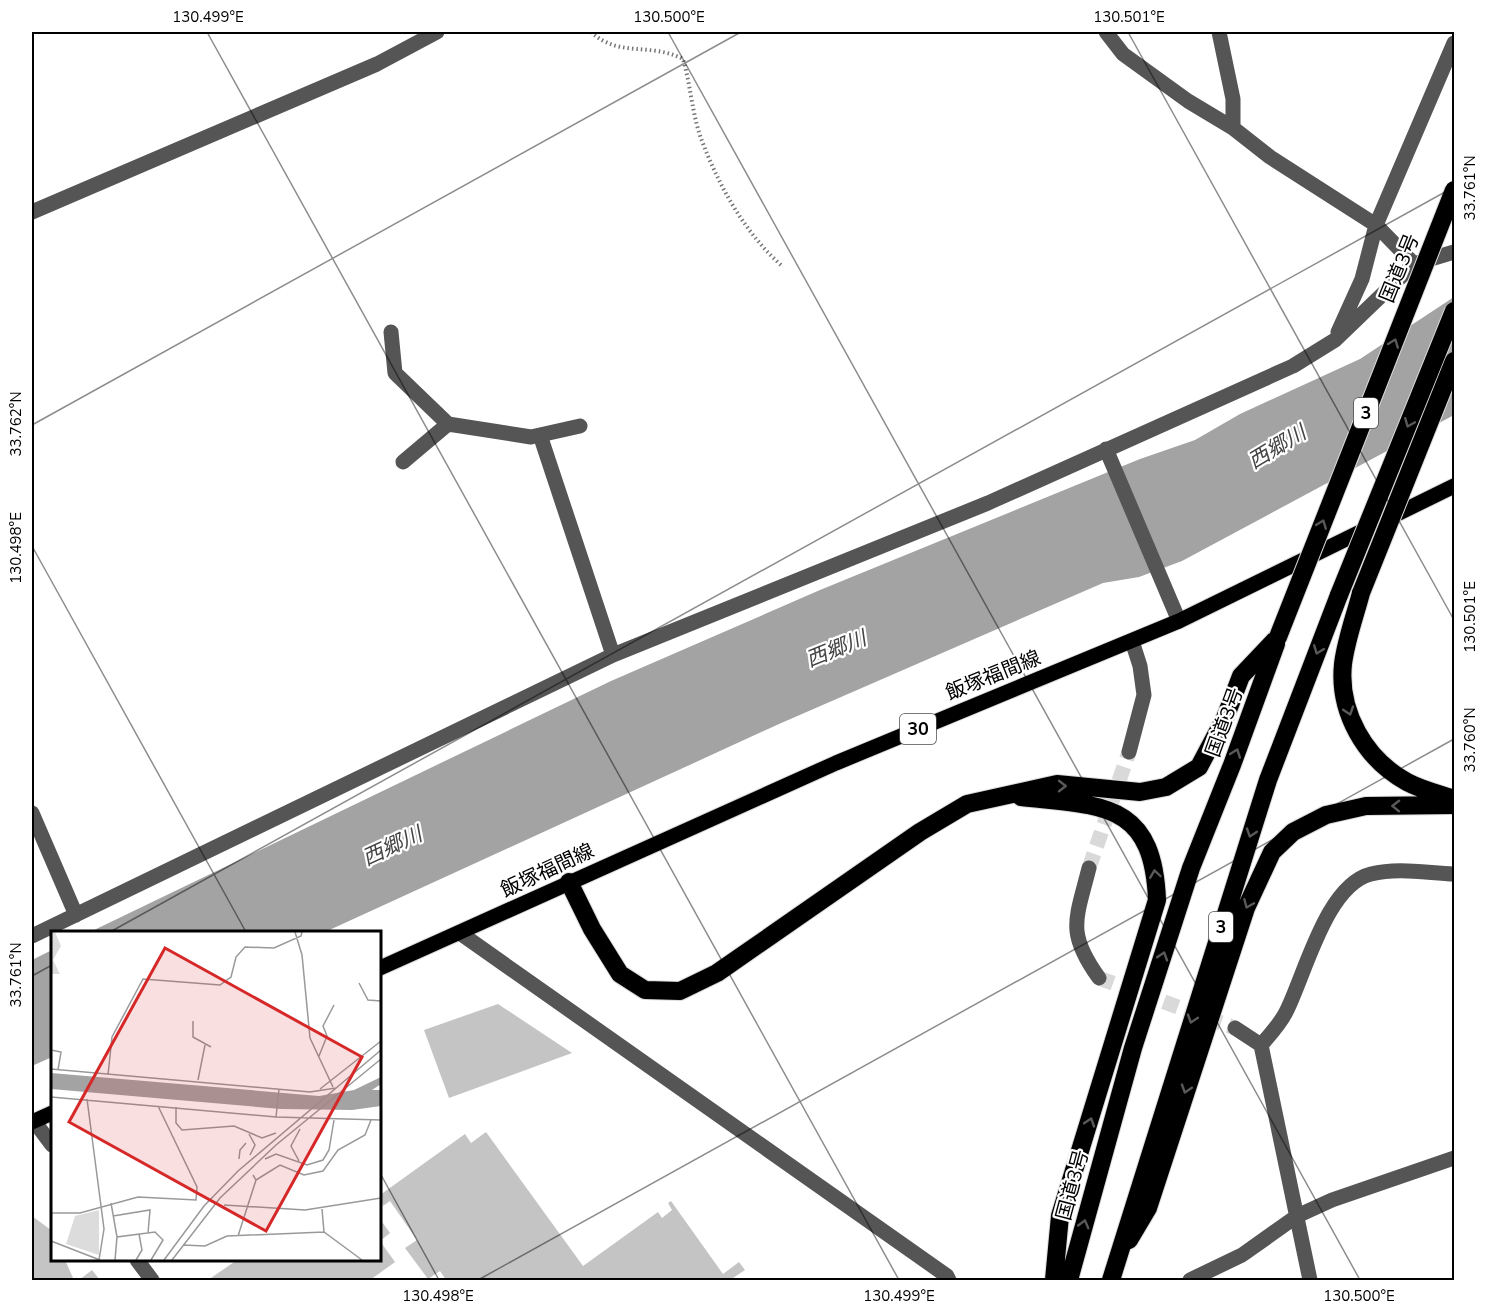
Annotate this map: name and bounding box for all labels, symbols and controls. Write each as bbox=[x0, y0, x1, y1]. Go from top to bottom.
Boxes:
text: 130.499°E bbox=[172, 7, 244, 27]
text: 130.500°E bbox=[633, 7, 705, 27]
text: 130.501°E bbox=[1093, 7, 1165, 27]
text: 33.761°N bbox=[1460, 155, 1480, 221]
street label: 国道3号 bbox=[1373, 230, 1425, 307]
one-way arrow bbox=[1387, 338, 1399, 349]
text: 33.762°N bbox=[6, 391, 26, 457]
road number: 3 bbox=[1354, 398, 1378, 428]
one-way arrow bbox=[1404, 417, 1416, 428]
water label: 西郷川 bbox=[1243, 418, 1313, 475]
text: 130.498°E bbox=[6, 512, 26, 584]
one-way arrow bbox=[1315, 519, 1328, 530]
text: 130.501°E bbox=[1460, 581, 1480, 653]
water label: 西郷川 bbox=[802, 623, 872, 674]
street label: 飯塚福間線 bbox=[942, 644, 1045, 707]
one-way arrow bbox=[1313, 644, 1326, 655]
street label: 国道3号 bbox=[1199, 684, 1249, 761]
one-way arrow bbox=[1342, 705, 1354, 716]
text: 33.760°N bbox=[1460, 707, 1480, 773]
road number: 30 bbox=[900, 714, 936, 744]
one-way arrow bbox=[1229, 749, 1242, 759]
one-way arrow bbox=[1057, 779, 1066, 792]
one-way arrow bbox=[1392, 800, 1401, 812]
water label: 西郷川 bbox=[358, 819, 428, 872]
one-way arrow bbox=[1246, 827, 1258, 838]
street label: 飯塚福間線 bbox=[496, 837, 598, 904]
one-way arrow bbox=[1150, 869, 1162, 879]
one-way arrow bbox=[1243, 898, 1255, 909]
road number: 3 bbox=[1209, 912, 1233, 942]
inset map bbox=[51, 931, 381, 1261]
text: 33.761°N bbox=[6, 942, 26, 1008]
one-way arrow bbox=[1155, 951, 1168, 962]
one-way arrow bbox=[1187, 1013, 1199, 1024]
one-way arrow bbox=[1181, 1083, 1194, 1094]
one-way arrow bbox=[1083, 1117, 1095, 1128]
street label: 国道3号 bbox=[1050, 1147, 1095, 1223]
one-way arrow bbox=[1077, 1219, 1090, 1229]
text: 130.498°E bbox=[402, 1286, 474, 1306]
text: 130.499°E bbox=[863, 1286, 935, 1306]
text: 130.500°E bbox=[1323, 1286, 1395, 1306]

